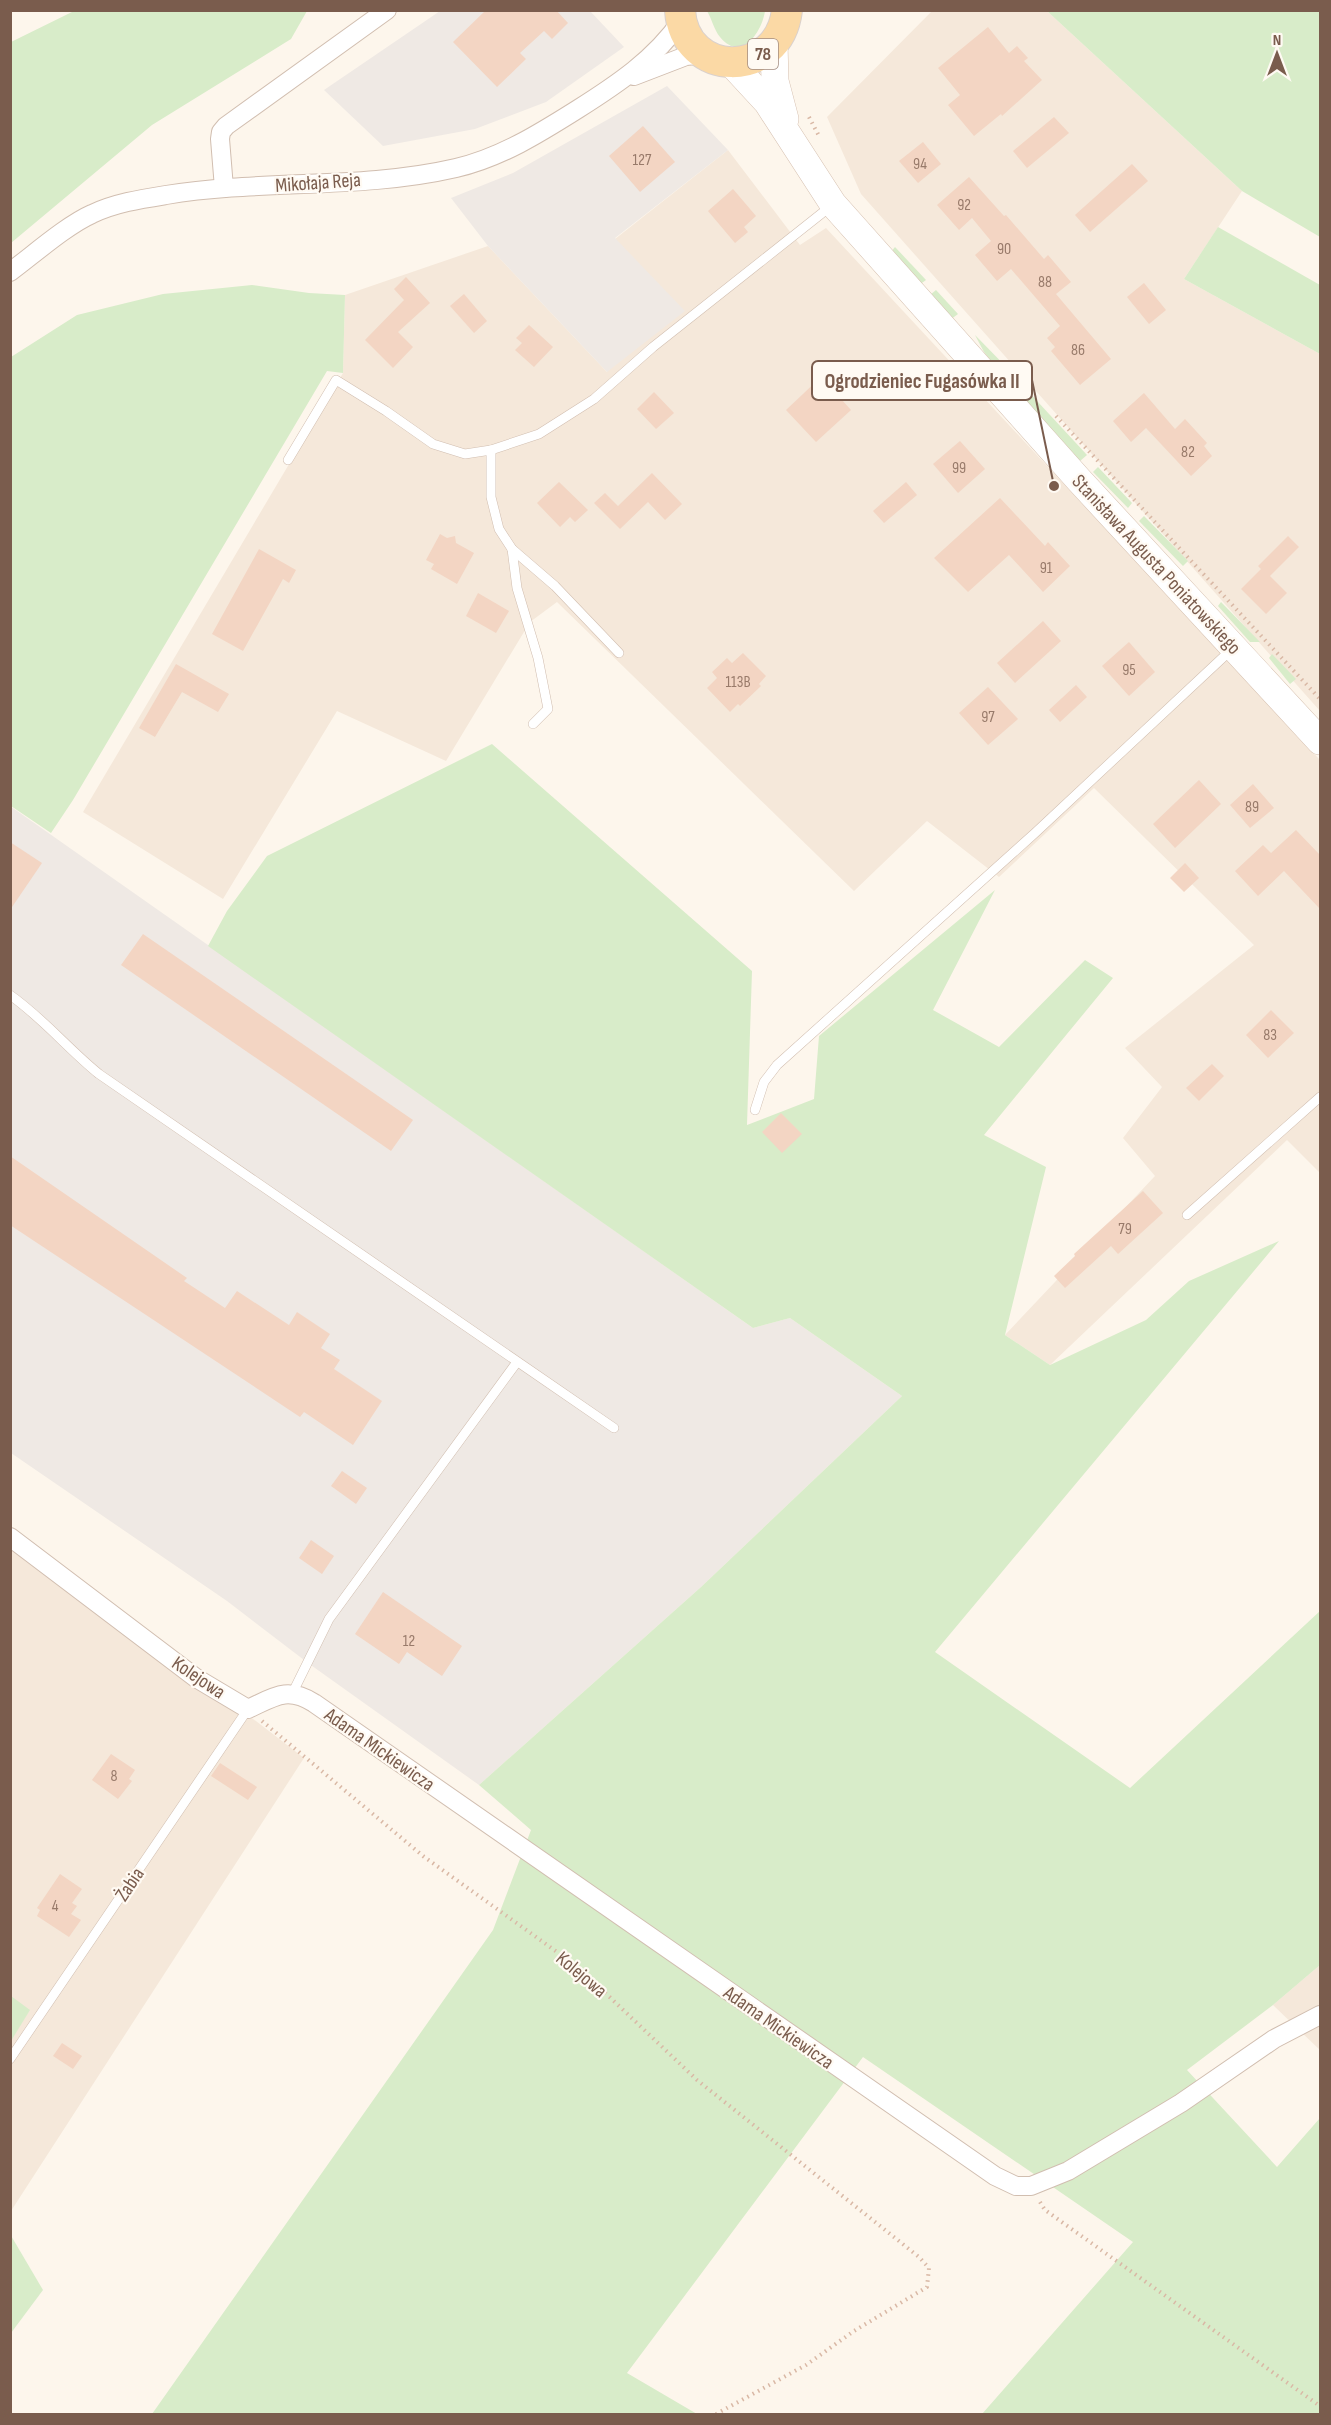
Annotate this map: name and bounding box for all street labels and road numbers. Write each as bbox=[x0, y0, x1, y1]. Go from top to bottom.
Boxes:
road number: 78 bbox=[748, 39, 778, 69]
street label: Mikołaja Reja bbox=[275, 168, 362, 198]
street label: Stanisława Augusta Poniatowskiego bbox=[1067, 470, 1246, 660]
street label: Kolejowa bbox=[167, 1651, 230, 1704]
street label: Adama Mickiewicza bbox=[319, 1703, 439, 1797]
street label: Żabia bbox=[110, 1863, 150, 1906]
street label: Kolejowa bbox=[551, 1947, 612, 2003]
street label: Adama Mickiewicza bbox=[718, 1981, 838, 2075]

